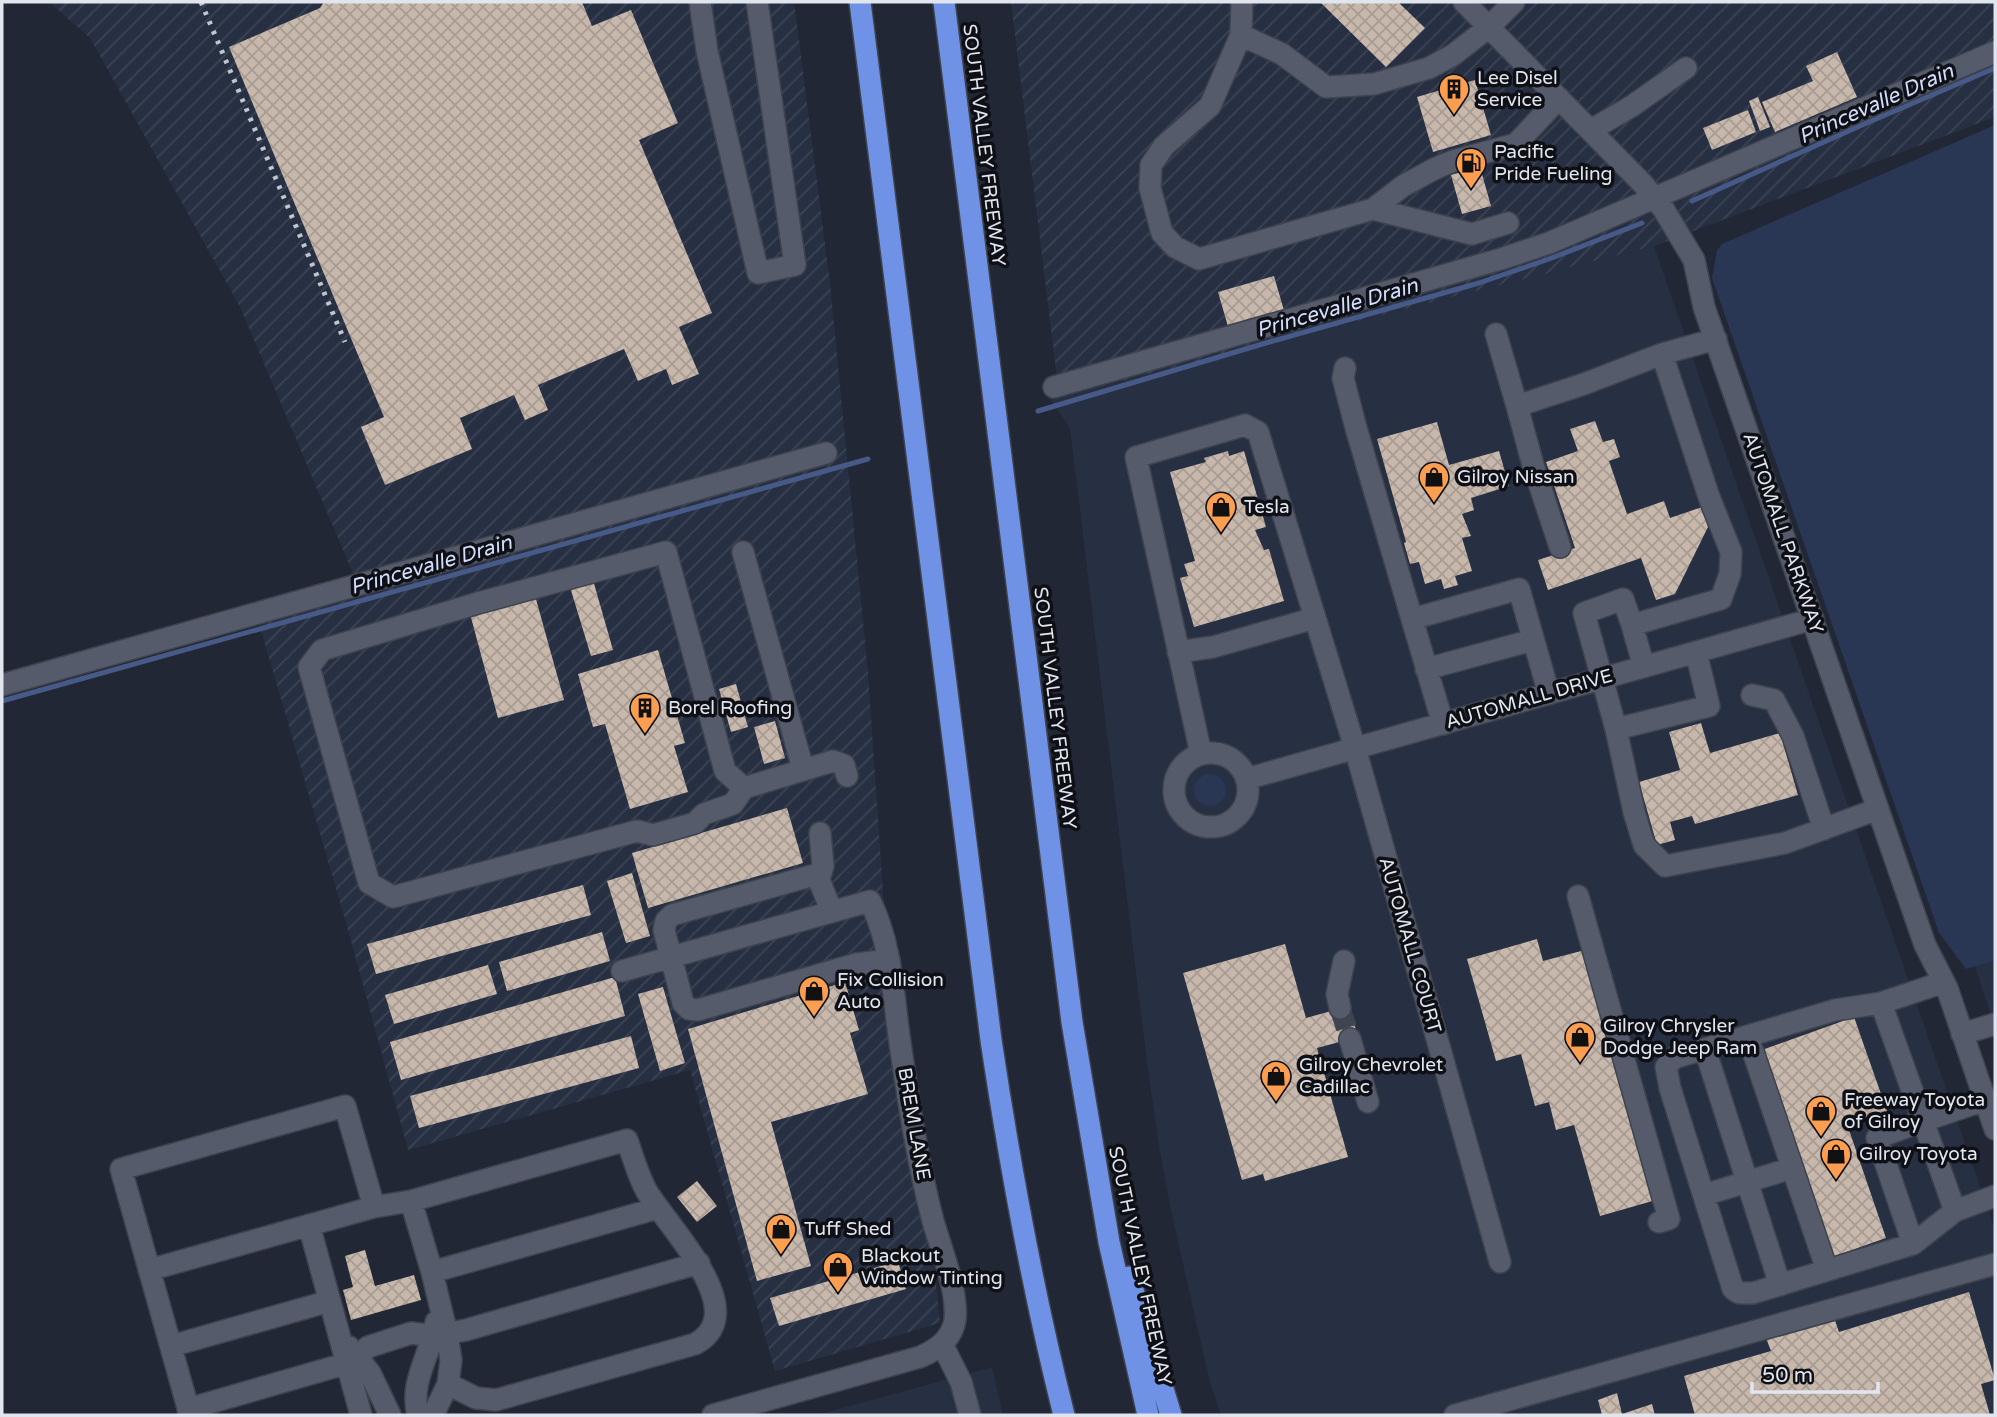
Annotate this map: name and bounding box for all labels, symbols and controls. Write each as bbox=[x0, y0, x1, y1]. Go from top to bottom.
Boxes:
street label: SOUTH VALLEY FREEWAY bbox=[958, 23, 1010, 267]
water label: Princevalle Drain bbox=[1795, 58, 1958, 149]
place label: Lee Disel Service bbox=[1477, 67, 1558, 111]
building icon: Lee Disel Service bbox=[1437, 72, 1471, 116]
place label: Pacific Pride Fueling bbox=[1494, 141, 1613, 185]
fuel station icon: Pacific Pride Fueling bbox=[1454, 146, 1488, 190]
water label: Princevalle Drain bbox=[1253, 273, 1422, 343]
street label: AUTOMALL PARKWAY bbox=[1738, 430, 1828, 636]
shop icon: Gilroy Nissan bbox=[1417, 460, 1451, 504]
place label: Gilroy Nissan bbox=[1457, 466, 1575, 488]
shop icon: Tesla bbox=[1204, 490, 1238, 534]
place label: Tesla bbox=[1244, 496, 1290, 518]
water label: Princevalle Drain bbox=[347, 530, 516, 600]
street label: SOUTH VALLEY FREEWAY bbox=[1029, 586, 1081, 830]
street label: AUTOMALL DRIVE bbox=[1443, 665, 1615, 733]
building icon: Borel Roofing bbox=[628, 691, 662, 735]
place label: Borel Roofing bbox=[668, 697, 792, 719]
street label: AUTOMALL COURT bbox=[1374, 855, 1446, 1036]
place label: Fix Collision Auto bbox=[837, 969, 944, 1013]
shop icon: Fix Collision Auto bbox=[797, 974, 831, 1018]
place label: Gilroy Chrysler Dodge Jeep Ram bbox=[1603, 1015, 1757, 1059]
shop icon: Gilroy Chrysler Dodge Jeep Ram bbox=[1563, 1020, 1597, 1064]
place label: Gilroy Chevrolet Cadillac bbox=[1299, 1054, 1443, 1098]
shop icon: Gilroy Chevrolet Cadillac bbox=[1259, 1059, 1293, 1103]
street label: BREM LANE bbox=[893, 1066, 935, 1182]
place label: Freeway Toyota of Gilroy bbox=[1844, 1089, 1985, 1133]
shop icon: Freeway Toyota of Gilroy bbox=[1804, 1094, 1838, 1138]
shop icon: Gilroy Toyota bbox=[1819, 1137, 1853, 1181]
place label: Gilroy Toyota bbox=[1859, 1143, 1978, 1165]
street label: SOUTH VALLEY FREEWAY bbox=[1104, 1145, 1176, 1387]
shop icon: Tuff Shed bbox=[764, 1212, 798, 1256]
place label: Tuff Shed bbox=[804, 1218, 892, 1240]
place label: Blackout Window Tinting bbox=[861, 1245, 1003, 1289]
shop icon: Blackout Window Tinting bbox=[821, 1250, 855, 1294]
scale bar bbox=[1752, 1350, 1878, 1394]
text: 50 m bbox=[1762, 1363, 1813, 1388]

